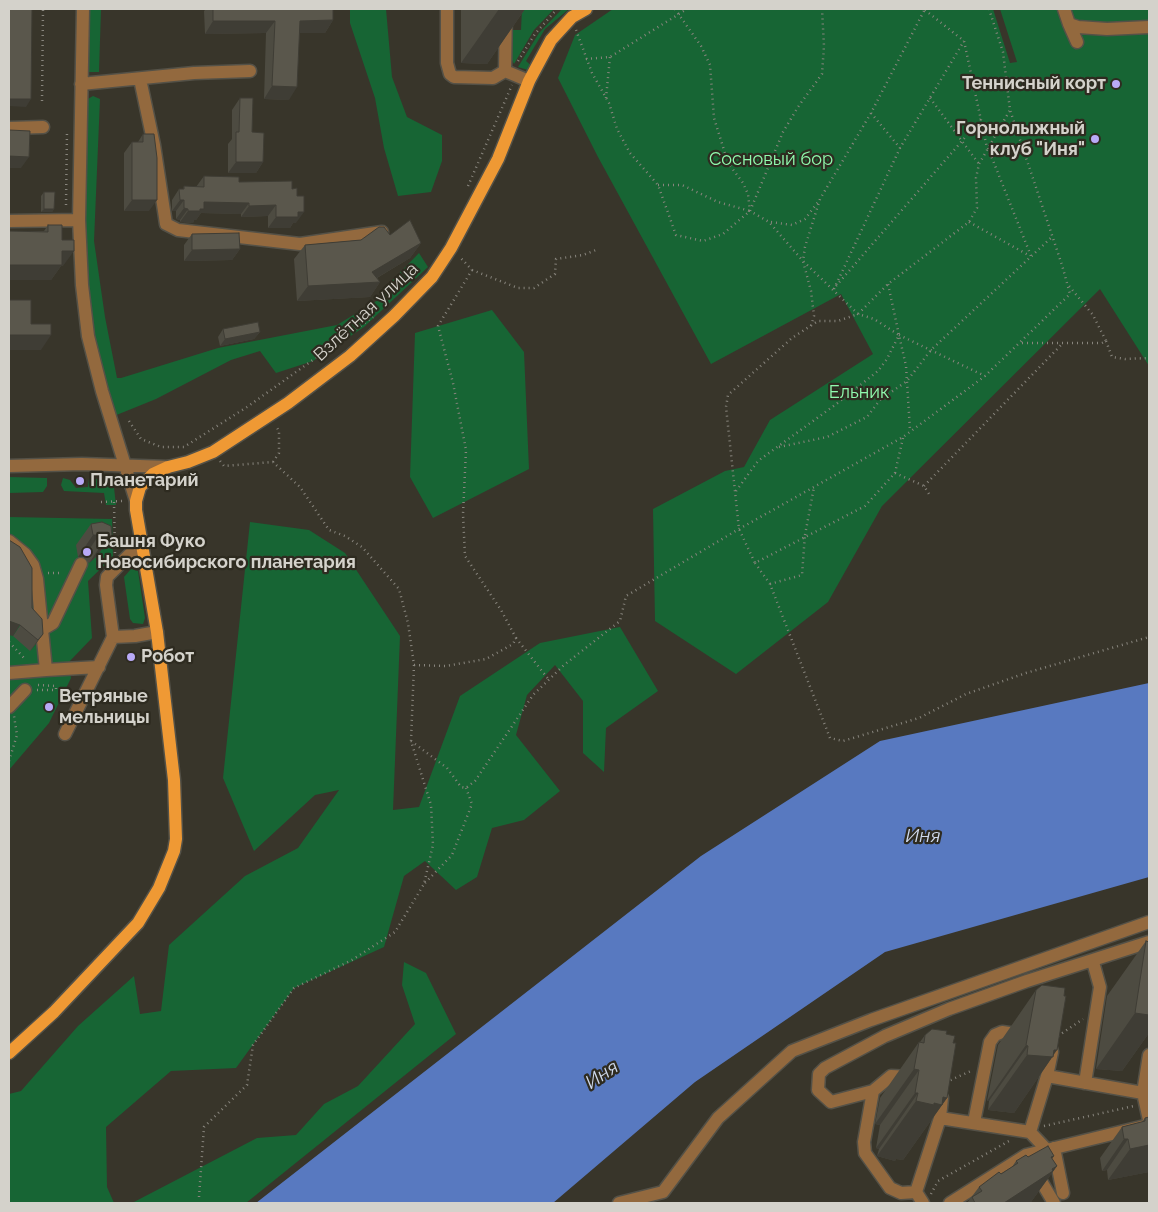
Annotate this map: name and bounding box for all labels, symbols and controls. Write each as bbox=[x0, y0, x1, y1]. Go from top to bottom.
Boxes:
place label: Теннисный корт bbox=[962, 73, 1106, 95]
marker: Теннисный корт bbox=[1110, 78, 1122, 90]
place label: Горнолыжный клуб "Иня" bbox=[956, 118, 1085, 160]
marker: Горнолыжный клуб "Иня" bbox=[1089, 133, 1101, 145]
park label: Сосновый бор bbox=[709, 149, 833, 171]
street label: Взлётная улица bbox=[309, 258, 423, 366]
park label: Ельник bbox=[829, 382, 889, 404]
place label: Планетарий bbox=[90, 470, 198, 492]
marker: Планетарий bbox=[74, 475, 86, 487]
place label: Башня Фуко Новосибирского планетария bbox=[97, 531, 356, 574]
marker: Башня Фуко Новосибирского планетария bbox=[81, 546, 93, 558]
place label: Робот bbox=[141, 646, 194, 668]
marker: Робот bbox=[125, 651, 137, 663]
place label: Ветряные мельницы bbox=[59, 686, 150, 729]
marker: Ветряные мельницы bbox=[43, 701, 55, 713]
water label: Иня bbox=[906, 825, 940, 847]
water label: Иня bbox=[581, 1056, 623, 1094]

